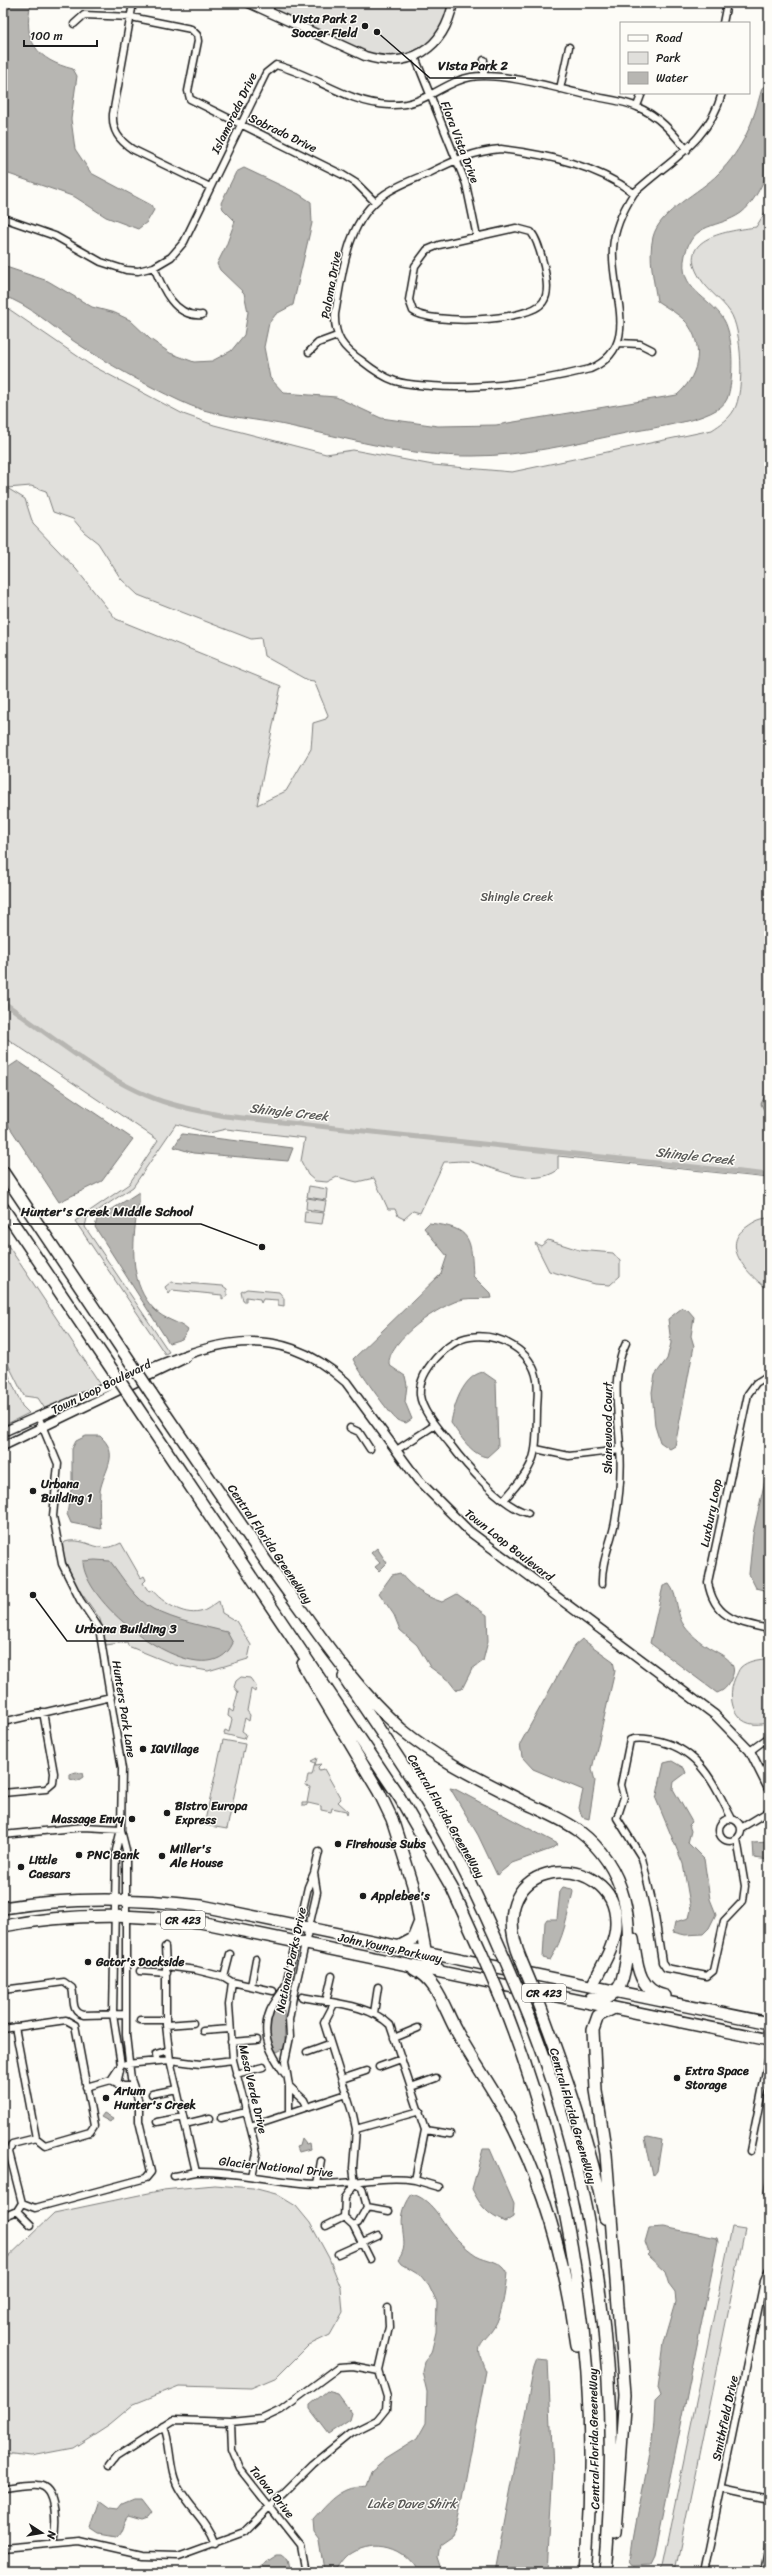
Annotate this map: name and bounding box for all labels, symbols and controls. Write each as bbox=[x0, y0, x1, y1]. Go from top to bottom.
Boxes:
place label: Vista Park 2 Soccer Field bbox=[290, 8, 359, 44]
marker: Vista Park 2 Soccer Field bbox=[360, 21, 370, 31]
scale bar bbox=[24, 22, 97, 48]
legend bbox=[620, 22, 750, 94]
text: 100 m bbox=[30, 25, 63, 47]
text: Road bbox=[656, 27, 683, 49]
text: Park bbox=[656, 47, 681, 69]
callout: Vista Park 2 bbox=[430, 53, 516, 78]
text: Vista Park 2 bbox=[438, 54, 509, 77]
text: Water bbox=[656, 67, 689, 89]
street label: Islamorada Drive bbox=[204, 68, 263, 158]
street label: Flora Vista Drive bbox=[434, 98, 486, 187]
street label: Sobrado Drive bbox=[245, 107, 321, 159]
street label: Paloma Drive bbox=[314, 249, 348, 321]
park label: Shingle Creek bbox=[480, 886, 554, 908]
water label: Shingle Creek bbox=[248, 1096, 331, 1128]
water label: Shingle Creek bbox=[654, 1140, 737, 1172]
callout: Hunter's Creek Middle School bbox=[13, 1199, 201, 1224]
text: Hunter's Creek Middle School bbox=[20, 1200, 195, 1223]
street label: Town Loop Boulevard bbox=[47, 1353, 156, 1421]
street label: Shanewood Court bbox=[597, 1381, 619, 1474]
place label: Urbana Building 1 bbox=[41, 1473, 92, 1509]
street label: Luxbury Loop bbox=[694, 1476, 729, 1549]
street label: Central Florida GreeneWay bbox=[221, 1479, 319, 1609]
marker: Urbana Building 1 bbox=[28, 1486, 38, 1496]
street label: Town Loop Boulevard bbox=[459, 1503, 560, 1588]
callout: Urbana Building 3 bbox=[67, 1616, 184, 1641]
text: Urbana Building 3 bbox=[75, 1617, 178, 1640]
street label: Hunters Park Lane bbox=[105, 1659, 143, 1759]
place label: IQVillage bbox=[150, 1738, 199, 1760]
marker: IQVillage bbox=[138, 1744, 148, 1754]
street label: Central Florida GreeneWay bbox=[401, 1749, 491, 1883]
place label: Bistro Europa Express bbox=[175, 1795, 248, 1831]
place label: Massage Envy bbox=[50, 1808, 125, 1830]
marker: Bistro Europa Express bbox=[162, 1808, 172, 1818]
marker: Massage Envy bbox=[127, 1814, 137, 1824]
place label: Firehouse Subs bbox=[345, 1833, 426, 1855]
place label: Miller's Ale House bbox=[169, 1838, 224, 1874]
marker: Firehouse Subs bbox=[333, 1839, 343, 1849]
place label: PNC Bank bbox=[87, 1844, 140, 1866]
place label: Little Caesars bbox=[28, 1849, 71, 1885]
marker: PNC Bank bbox=[74, 1850, 84, 1860]
marker: Miller's Ale House bbox=[157, 1851, 167, 1861]
marker: Little Caesars bbox=[16, 1862, 26, 1872]
place label: Applebee's bbox=[370, 1885, 430, 1907]
marker: Applebee's bbox=[358, 1891, 368, 1901]
street label: National Parks Drive bbox=[269, 1905, 313, 2015]
road number: CR 423 bbox=[161, 1911, 205, 1929]
street label: John Young Parkway bbox=[335, 1926, 445, 1970]
place label: Gator's Dockside bbox=[95, 1951, 185, 1973]
marker: Gator's Dockside bbox=[83, 1957, 93, 1967]
road number: CR 423 bbox=[522, 1984, 566, 2002]
street label: Mesa Verde Drive bbox=[232, 2042, 274, 2136]
street label: Central Florida GreeneWay bbox=[543, 2045, 603, 2188]
place label: Extra Space Storage bbox=[684, 2060, 749, 2096]
marker: Extra Space Storage bbox=[672, 2073, 682, 2083]
place label: Arium Hunter's Creek bbox=[113, 2080, 197, 2116]
marker: Arium Hunter's Creek bbox=[101, 2093, 111, 2103]
street label: Glacier National Drive bbox=[218, 2150, 334, 2184]
street label: Central Florida GreeneWay bbox=[582, 2367, 606, 2510]
street label: Smithfield Drive bbox=[705, 2373, 745, 2463]
street label: Talova Drive bbox=[244, 2461, 300, 2523]
water label: Lake Dave Shirk bbox=[367, 2492, 459, 2515]
north arrow bbox=[22, 2513, 62, 2553]
text: N bbox=[41, 2528, 62, 2541]

